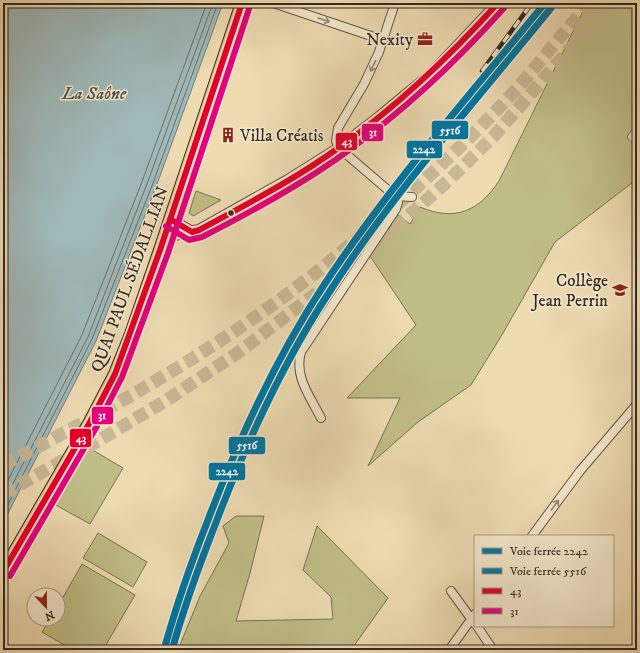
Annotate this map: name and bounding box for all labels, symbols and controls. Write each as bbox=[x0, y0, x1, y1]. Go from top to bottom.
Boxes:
one-way arrow bbox=[317, 17, 330, 24]
place label: Nexity bbox=[366, 29, 414, 51]
office icon: Nexity bbox=[416, 30, 434, 48]
one-way arrow bbox=[369, 60, 376, 72]
water label: La Saône bbox=[61, 83, 127, 105]
line badge: 5516 bbox=[431, 120, 469, 140]
line badge: 31 bbox=[361, 123, 384, 142]
text: 5516 bbox=[439, 124, 462, 138]
place label: Villa Créatis bbox=[239, 125, 324, 147]
building icon: Villa Créatis bbox=[219, 126, 237, 144]
text: 31 bbox=[369, 126, 377, 140]
line badge: 43 bbox=[335, 132, 358, 151]
text: 43 bbox=[341, 135, 352, 149]
line badge: 2242 bbox=[406, 140, 443, 159]
text: 2242 bbox=[413, 143, 436, 157]
street label: QUAI PAUL SÉDALLIAN bbox=[86, 183, 174, 375]
unlabelled marker bbox=[226, 208, 236, 218]
place label: Collège Jean Perrin bbox=[530, 270, 608, 312]
school or university icon: Collège Jean Perrin bbox=[611, 281, 629, 299]
line badge: 31 bbox=[91, 406, 114, 425]
text: 31 bbox=[98, 409, 106, 423]
line badge: 43 bbox=[69, 428, 92, 448]
text: 43 bbox=[75, 432, 86, 446]
line badge: 5516 bbox=[228, 436, 266, 455]
text: 5516 bbox=[236, 439, 259, 453]
line badge: 2242 bbox=[208, 462, 246, 481]
text: 2242 bbox=[216, 465, 239, 479]
one-way arrow bbox=[551, 499, 560, 510]
legend bbox=[474, 535, 614, 627]
text: Voie ferrée 2242 bbox=[509, 544, 588, 559]
text: Voie ferrée 5516 bbox=[509, 564, 587, 579]
text: 43 bbox=[510, 584, 521, 599]
north arrow bbox=[26, 587, 66, 627]
text: 31 bbox=[510, 604, 519, 619]
text: N bbox=[43, 607, 56, 624]

